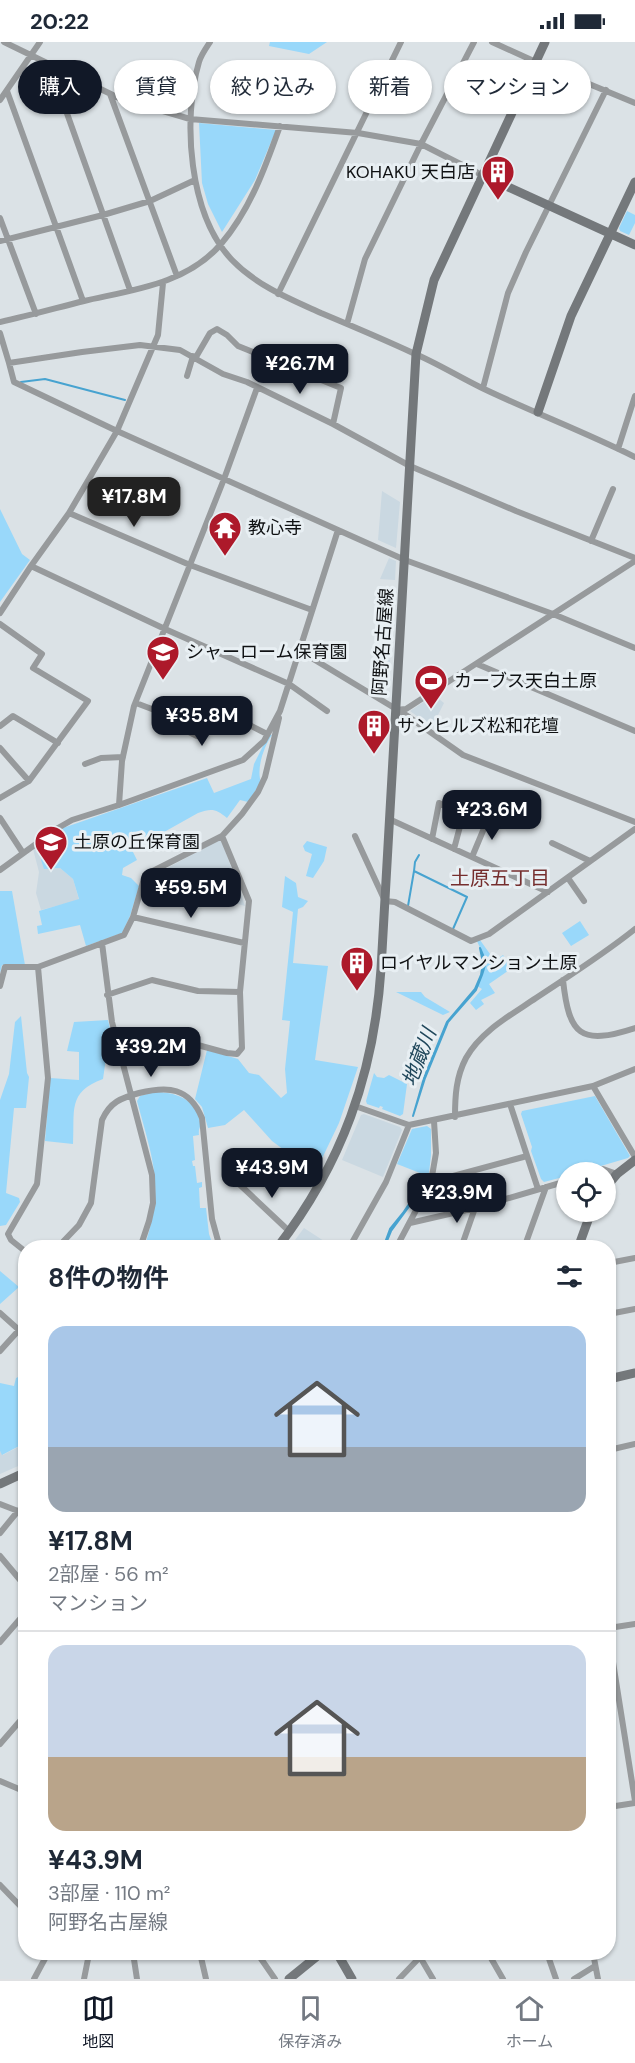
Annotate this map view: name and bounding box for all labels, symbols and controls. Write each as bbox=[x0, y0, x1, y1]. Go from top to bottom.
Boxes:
text: 20:22 bbox=[30, 7, 89, 36]
chip: 購入 bbox=[18, 60, 102, 114]
chip: 賃貸 bbox=[114, 60, 198, 114]
chip: 絞り込み bbox=[210, 60, 336, 114]
chip: 新着 bbox=[348, 60, 432, 114]
chip: マンション bbox=[444, 60, 591, 114]
building icon: KOHAKU 天白店 bbox=[480, 154, 516, 201]
place label: KOHAKU 天白店 bbox=[346, 160, 475, 184]
pin: ¥26.7M bbox=[251, 344, 349, 395]
text: ¥26.7M bbox=[265, 350, 335, 376]
pin: ¥17.8M bbox=[85, 477, 183, 528]
text: ¥17.8M bbox=[101, 483, 167, 509]
temple icon: 教心寺 bbox=[207, 510, 243, 557]
place label: 教心寺 bbox=[248, 516, 302, 540]
street label: 阿野名古屋線 bbox=[367, 587, 399, 697]
school or university icon: シャーローム保育園 bbox=[145, 634, 181, 681]
place label: シャーローム保育園 bbox=[186, 640, 347, 664]
sports icon: カーブス天白土原 bbox=[413, 663, 449, 710]
place label: カーブス天白土原 bbox=[454, 669, 597, 693]
pin: ¥35.8M bbox=[153, 696, 251, 747]
text: ¥35.8M bbox=[166, 702, 238, 728]
building icon: サンヒルズ松和花壇 bbox=[356, 708, 392, 755]
place label: サンヒルズ松和花壇 bbox=[397, 714, 559, 738]
pin: ¥23.6M bbox=[443, 790, 541, 841]
text: ¥23.6M bbox=[456, 796, 528, 822]
school or university icon: 土原の丘保育園 bbox=[33, 824, 69, 871]
place label: 土原の丘保育園 bbox=[74, 830, 200, 854]
district label: 土原五丁目 bbox=[450, 865, 550, 891]
pin: ¥59.5M bbox=[142, 868, 240, 919]
text: ¥59.5M bbox=[155, 874, 227, 900]
building icon: ロイヤルマンション土原 bbox=[339, 945, 375, 992]
place label: ロイヤルマンション土原 bbox=[380, 951, 577, 975]
water label: 地蔵川 bbox=[396, 1022, 443, 1090]
pin: ¥39.2M bbox=[102, 1027, 200, 1078]
text: ¥39.2M bbox=[116, 1033, 187, 1059]
pin: ¥43.9M bbox=[223, 1148, 321, 1199]
text: ¥43.9M bbox=[236, 1154, 308, 1180]
map controls bbox=[556, 1162, 616, 1222]
button: locate bbox=[556, 1162, 616, 1222]
pin: ¥23.9M bbox=[408, 1173, 506, 1224]
text: ¥23.9M bbox=[421, 1179, 493, 1205]
icon: filters bbox=[553, 1260, 586, 1293]
text: 8件の物件 bbox=[48, 1261, 168, 1295]
icon: home bbox=[263, 1365, 371, 1473]
text: ¥17.8M bbox=[48, 1524, 133, 1558]
text: 2部屋 · 56 m² bbox=[48, 1561, 169, 1587]
text: マンション bbox=[48, 1590, 148, 1616]
icon: home bbox=[263, 1684, 371, 1792]
text: ¥43.9M bbox=[48, 1843, 143, 1877]
text: 3部屋 · 110 m² bbox=[48, 1880, 170, 1906]
text: 阿野名古屋線 bbox=[48, 1909, 168, 1935]
tab: 地図 bbox=[82, 1992, 115, 2052]
tab: 保存済み bbox=[278, 1992, 342, 2052]
tab: ホーム bbox=[506, 1992, 553, 2052]

